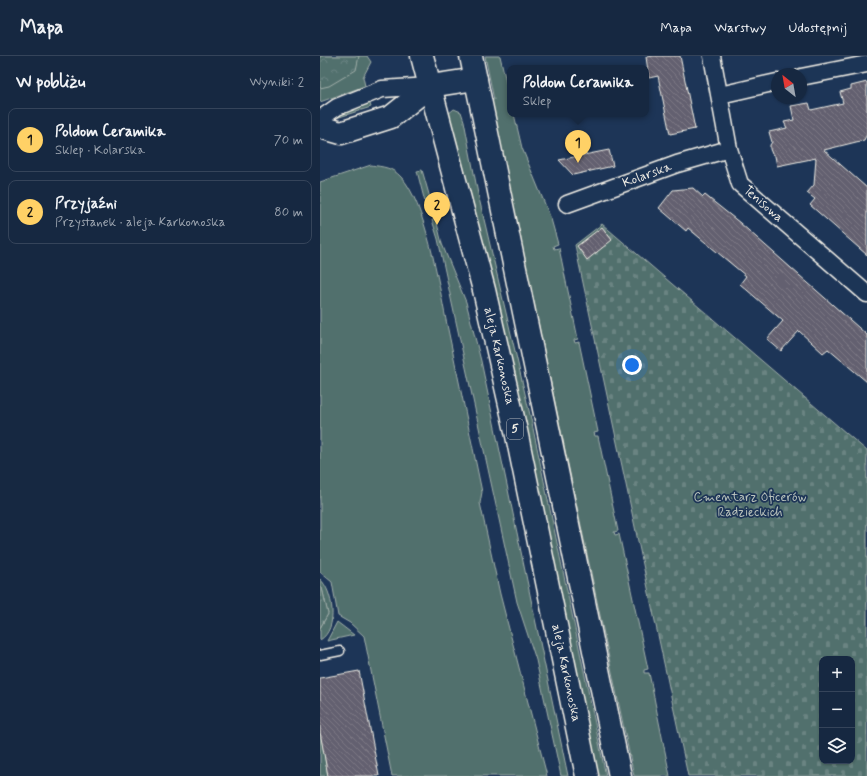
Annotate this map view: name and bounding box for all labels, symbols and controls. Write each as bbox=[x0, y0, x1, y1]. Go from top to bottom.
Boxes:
text: Mapa bbox=[20, 15, 63, 40]
text: Mapa bbox=[660, 19, 692, 37]
text: Warstwy bbox=[714, 19, 766, 37]
text: Udostępnij bbox=[788, 19, 847, 37]
popup bbox=[507, 65, 649, 117]
north arrow bbox=[771, 68, 807, 104]
text: W pobliżu bbox=[16, 71, 85, 93]
text: Poldom Ceramika bbox=[523, 73, 633, 93]
text: Wyniki: 2 bbox=[250, 74, 304, 91]
text: Sklep bbox=[523, 93, 551, 110]
text: Poldom Ceramika bbox=[55, 122, 166, 142]
pin: 1 bbox=[565, 130, 591, 163]
text: 1 bbox=[27, 132, 33, 149]
text: 70 m bbox=[274, 132, 303, 149]
text: Sklep · Kolarska bbox=[55, 142, 145, 159]
street label: Kolarska bbox=[620, 158, 674, 192]
street label: Tenisowa bbox=[739, 182, 787, 226]
pin: 2 bbox=[424, 192, 450, 225]
text: Przyjaźni bbox=[55, 194, 117, 214]
text: 2 bbox=[27, 204, 33, 221]
text: 80 m bbox=[274, 204, 303, 221]
text: Przystanek · aleja Karkonoska bbox=[55, 214, 225, 231]
street label: aleja Karkonoska bbox=[480, 306, 519, 407]
your location bbox=[622, 355, 642, 375]
road number: 5 bbox=[507, 419, 523, 439]
park label: Cmentarz Oficerów Radzieckich bbox=[693, 489, 807, 521]
street label: aleja Karkonoska bbox=[547, 623, 585, 724]
map controls bbox=[819, 656, 855, 764]
button: + bbox=[819, 656, 855, 692]
button: − bbox=[819, 692, 855, 728]
button: layers bbox=[819, 728, 855, 764]

